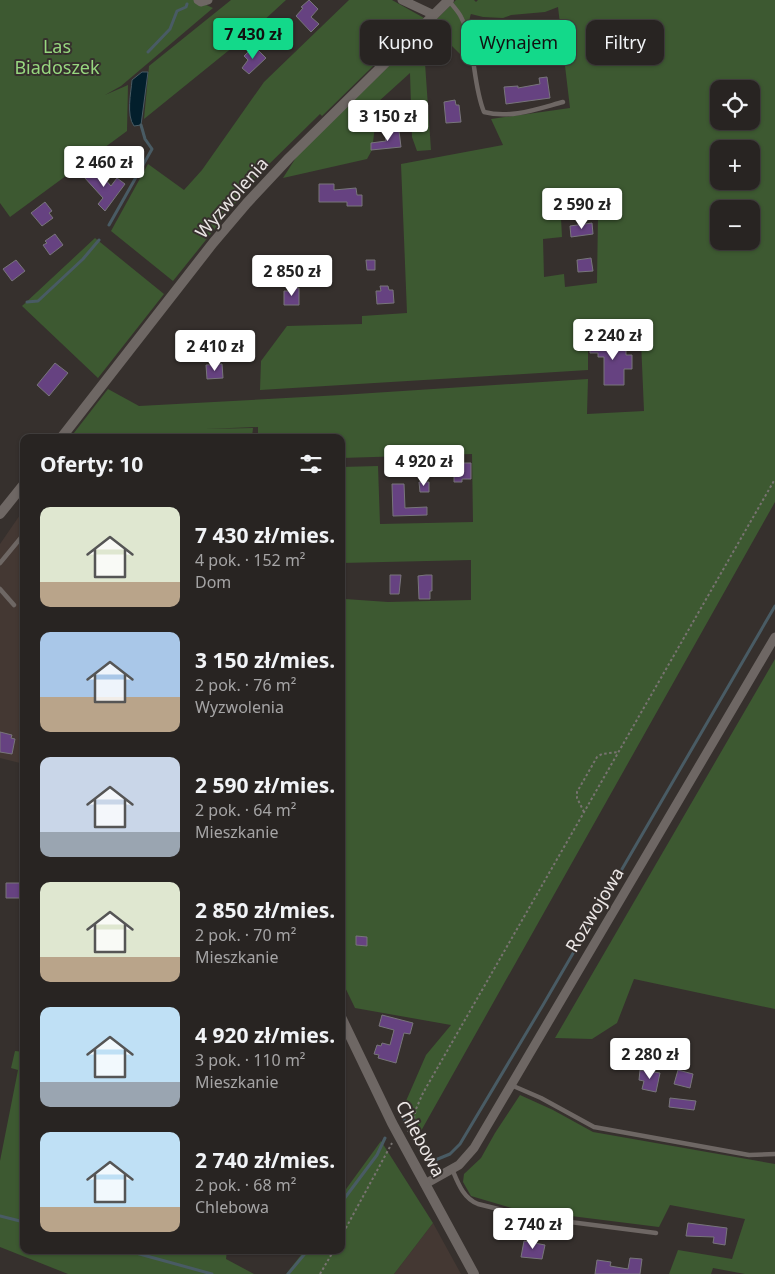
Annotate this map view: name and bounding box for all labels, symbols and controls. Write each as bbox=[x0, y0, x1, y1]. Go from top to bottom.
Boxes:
pin: 7 430 zł bbox=[201, 18, 305, 60]
chip: Kupno bbox=[360, 20, 451, 65]
chip: Wynajem bbox=[461, 20, 576, 65]
chip: Filtry bbox=[586, 20, 664, 65]
text: 7 430 zł bbox=[224, 23, 282, 45]
park label: Las Biadoszek bbox=[14, 34, 100, 79]
map controls bbox=[710, 80, 760, 250]
button: locate bbox=[710, 80, 760, 130]
pin: 3 150 zł bbox=[336, 100, 440, 142]
text: 3 150 zł bbox=[359, 105, 417, 127]
button: + bbox=[710, 140, 760, 190]
pin: 2 460 zł bbox=[52, 146, 156, 188]
text: 2 460 zł bbox=[75, 151, 133, 173]
street label: Wyzwolenia bbox=[189, 152, 273, 243]
pin: 2 590 zł bbox=[530, 188, 634, 230]
text: 2 590 zł bbox=[553, 193, 611, 215]
button: − bbox=[710, 200, 760, 250]
pin: 2 850 zł bbox=[240, 254, 344, 297]
text: 2 850 zł bbox=[263, 260, 321, 282]
pin: 2 240 zł bbox=[561, 318, 665, 361]
text: 2 240 zł bbox=[584, 324, 642, 346]
pin: 2 410 zł bbox=[163, 330, 267, 372]
text: 2 410 zł bbox=[186, 335, 244, 357]
pin: 4 920 zł bbox=[372, 444, 476, 487]
text: Oferty: 10 bbox=[40, 450, 143, 478]
icon: filters bbox=[297, 450, 325, 478]
text: 4 920 zł bbox=[395, 450, 453, 472]
text: 7 430 zł/mies. bbox=[195, 521, 335, 549]
icon: home bbox=[80, 527, 140, 587]
text: 4 pok. · 152 m² bbox=[195, 549, 305, 571]
text: Dom bbox=[195, 571, 231, 593]
text: 3 150 zł/mies. bbox=[195, 646, 335, 674]
icon: home bbox=[80, 652, 140, 712]
text: 2 pok. · 76 m² bbox=[195, 674, 296, 696]
text: Wyzwolenia bbox=[195, 696, 284, 718]
text: 2 590 zł/mies. bbox=[195, 771, 335, 799]
icon: home bbox=[80, 777, 140, 837]
text: 2 pok. · 64 m² bbox=[195, 799, 296, 821]
text: Mieszkanie bbox=[195, 821, 278, 843]
street label: Rozwojowa bbox=[559, 863, 629, 956]
text: 2 850 zł/mies. bbox=[195, 896, 335, 924]
icon: home bbox=[80, 902, 140, 962]
text: 2 pok. · 70 m² bbox=[195, 924, 296, 946]
text: Mieszkanie bbox=[195, 946, 278, 968]
text: 4 920 zł/mies. bbox=[195, 1021, 335, 1049]
icon: home bbox=[80, 1027, 140, 1087]
pin: 2 280 zł bbox=[598, 1038, 702, 1080]
text: 2 280 zł bbox=[621, 1043, 679, 1065]
text: 3 pok. · 110 m² bbox=[195, 1049, 305, 1071]
text: Mieszkanie bbox=[195, 1071, 278, 1093]
street label: Chlebowa bbox=[391, 1096, 451, 1181]
text: 2 740 zł/mies. bbox=[195, 1146, 335, 1174]
icon: home bbox=[80, 1152, 140, 1212]
text: 2 pok. · 68 m² bbox=[195, 1174, 296, 1196]
text: Chlebowa bbox=[195, 1196, 269, 1218]
pin: 2 740 zł bbox=[481, 1208, 585, 1250]
text: 2 740 zł bbox=[504, 1213, 562, 1235]

